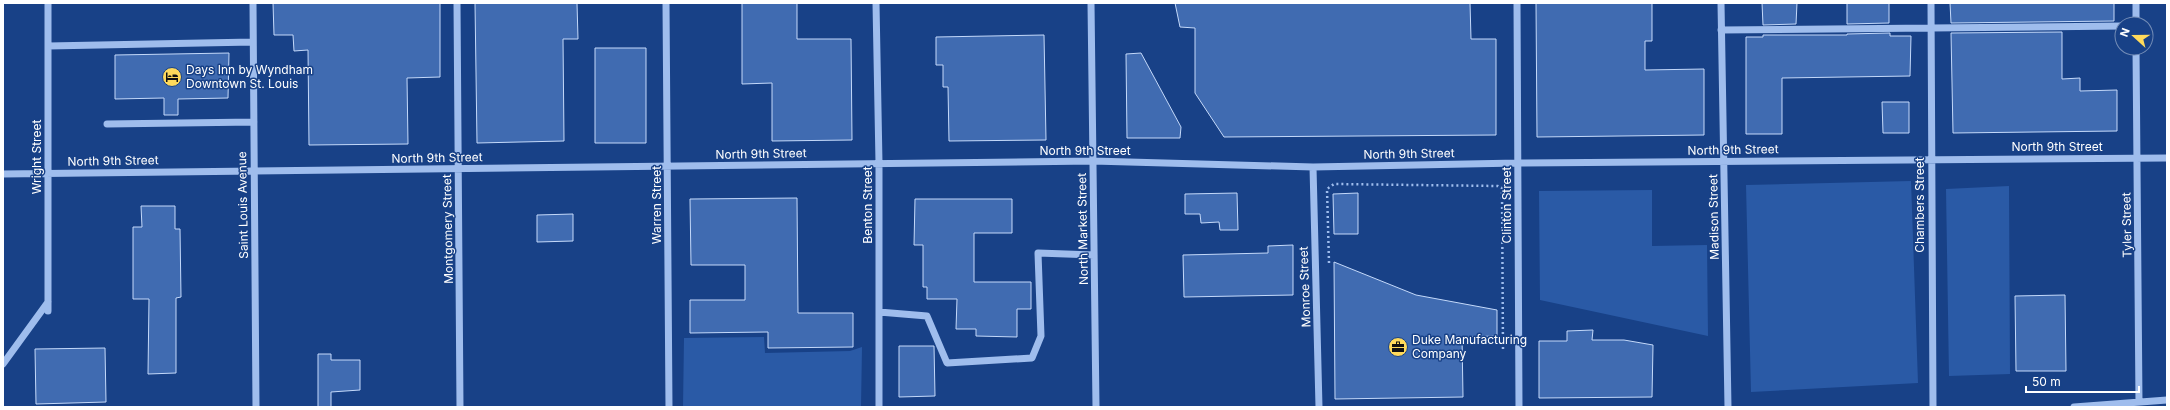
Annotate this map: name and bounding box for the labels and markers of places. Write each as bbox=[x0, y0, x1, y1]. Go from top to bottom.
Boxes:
place label: Days Inn by Wyndham Downtown St. Louis bbox=[186, 62, 313, 91]
hotel icon: Days Inn by Wyndham Downtown St. Louis bbox=[161, 66, 183, 88]
place label: Duke Manufacturing Company bbox=[1412, 332, 1527, 361]
office icon: Duke Manufacturing Company bbox=[1387, 336, 1409, 358]

